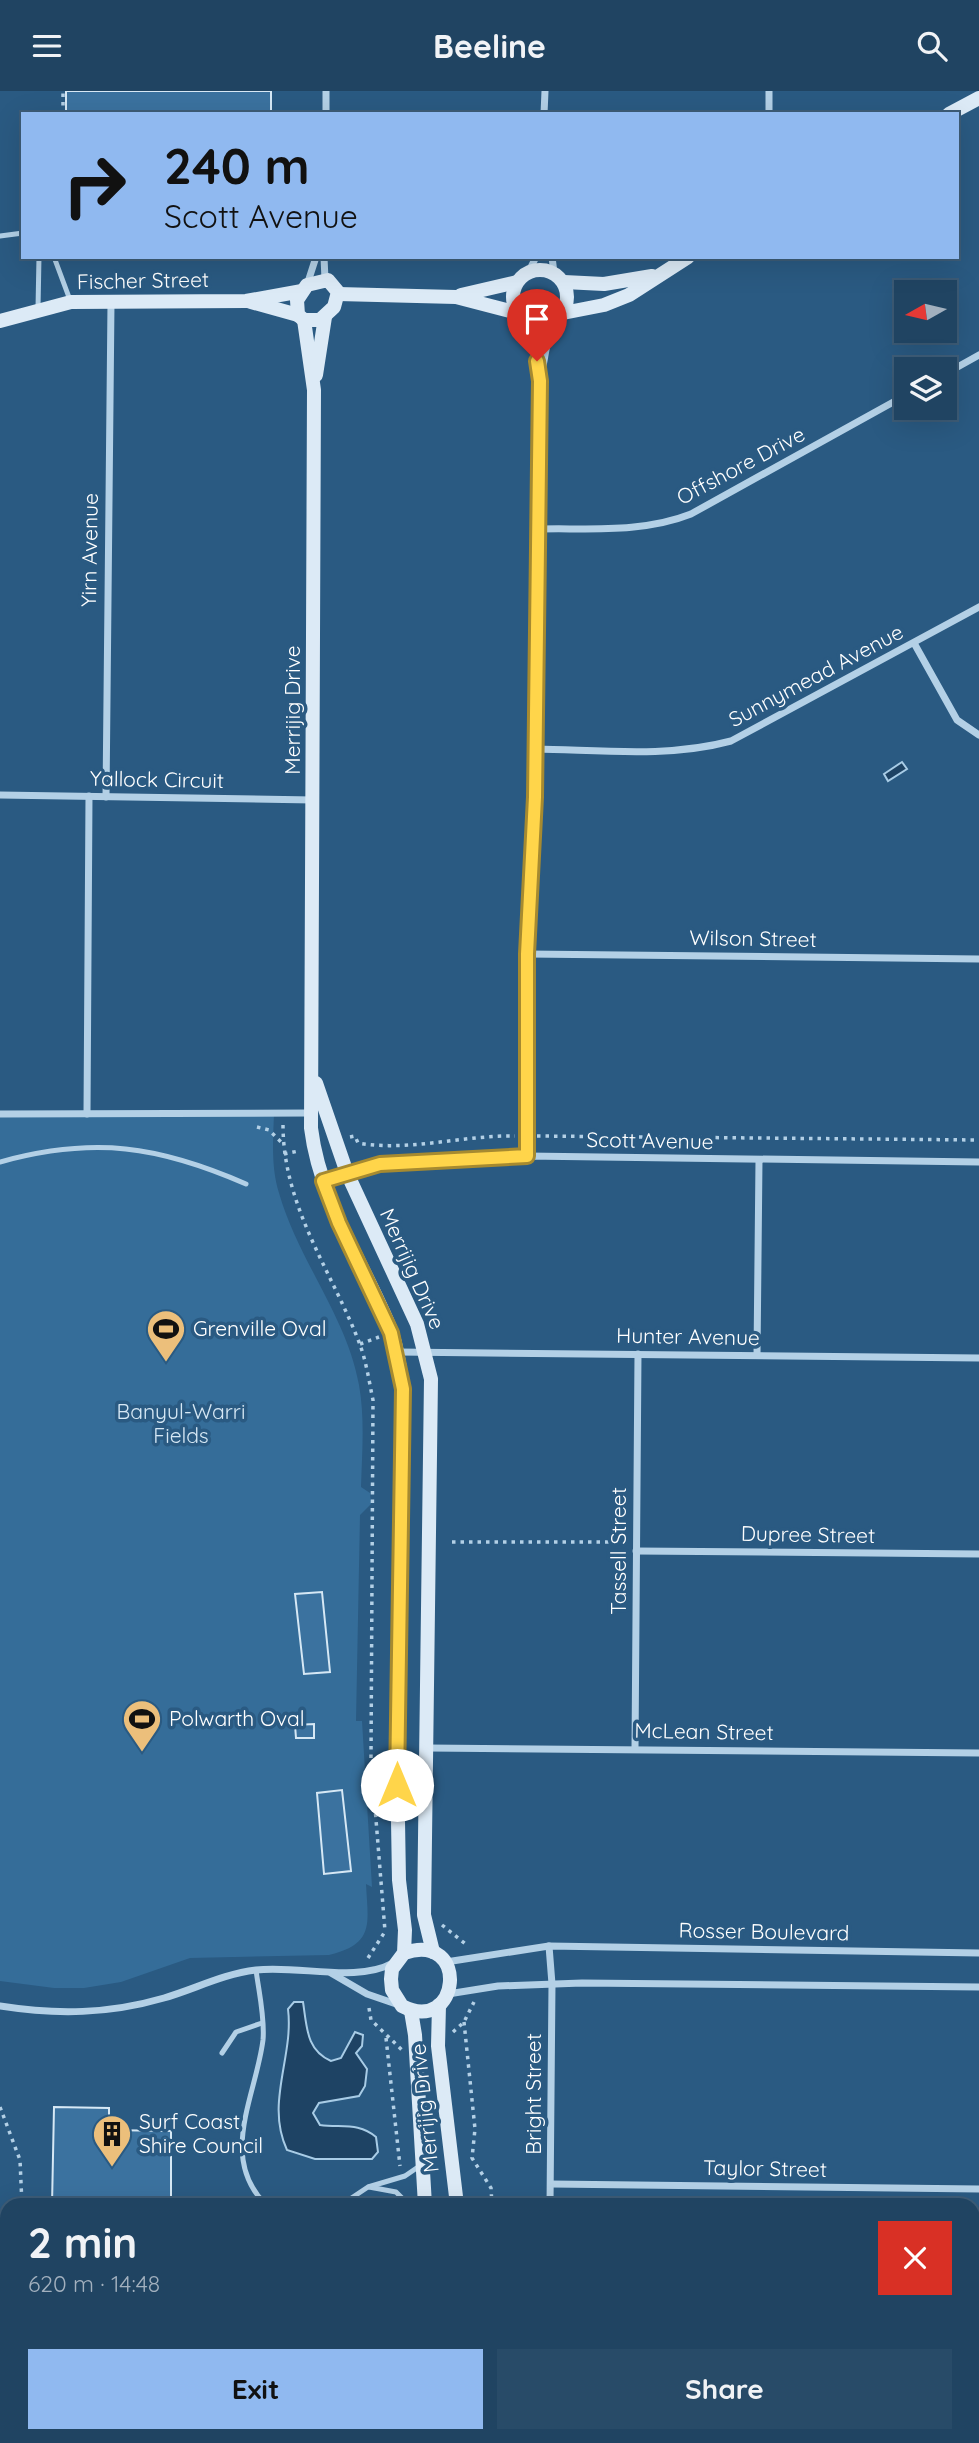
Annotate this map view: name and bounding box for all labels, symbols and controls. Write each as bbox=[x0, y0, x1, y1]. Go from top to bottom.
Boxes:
text: Beeline bbox=[433, 26, 546, 66]
icon: menu bbox=[28, 27, 66, 65]
icon: search bbox=[913, 27, 951, 65]
text: 240 m bbox=[164, 135, 310, 196]
icon: right bbox=[49, 140, 140, 231]
text: Scott Avenue bbox=[164, 196, 358, 236]
street label: Fischer Street bbox=[77, 266, 209, 294]
north arrow bbox=[894, 280, 957, 343]
map controls bbox=[894, 280, 957, 420]
pin bbox=[507, 289, 567, 361]
icon: arrive bbox=[518, 300, 556, 338]
button: layers bbox=[894, 357, 957, 420]
street label: Offshore Drive bbox=[672, 420, 809, 510]
street label: Yirn Avenue bbox=[75, 493, 103, 607]
street label: Sunnymead Avenue bbox=[724, 618, 907, 732]
street label: Merrijig Drive bbox=[279, 645, 305, 775]
street label: Yallock Circuit bbox=[90, 765, 224, 793]
street label: Wilson Street bbox=[689, 924, 817, 952]
street label: Scott Avenue bbox=[586, 1126, 714, 1154]
street label: Merrijig Drive bbox=[375, 1204, 451, 1333]
sports icon: Grenville Oval bbox=[145, 1308, 187, 1363]
place label: Grenville Oval bbox=[193, 1315, 326, 1341]
street label: Hunter Avenue bbox=[616, 1322, 760, 1350]
park label: Banyul-Warri Fields bbox=[117, 1398, 245, 1448]
street label: Tassell Street bbox=[605, 1487, 631, 1615]
street label: Dupree Street bbox=[741, 1520, 875, 1548]
sports icon: Polwarth Oval bbox=[121, 1698, 163, 1753]
place label: Polwarth Oval bbox=[169, 1705, 305, 1731]
street label: McLean Street bbox=[634, 1717, 774, 1745]
position arrow bbox=[360, 1748, 434, 1822]
street label: Rosser Boulevard bbox=[678, 1917, 850, 1945]
street label: Bright Street bbox=[520, 2033, 546, 2155]
street label: Merrijig Drive bbox=[404, 2042, 444, 2174]
place label: Surf Coast Shire Council bbox=[139, 2108, 263, 2158]
building icon: Surf Coast Shire Council bbox=[91, 2113, 133, 2168]
street label: Taylor Street bbox=[703, 2154, 827, 2182]
text: 2 min bbox=[28, 2216, 137, 2269]
button: close bbox=[878, 2221, 952, 2295]
text: 620 m · 14:48 bbox=[28, 2269, 160, 2298]
button: Exit bbox=[28, 2349, 483, 2429]
button: Share bbox=[497, 2349, 952, 2429]

